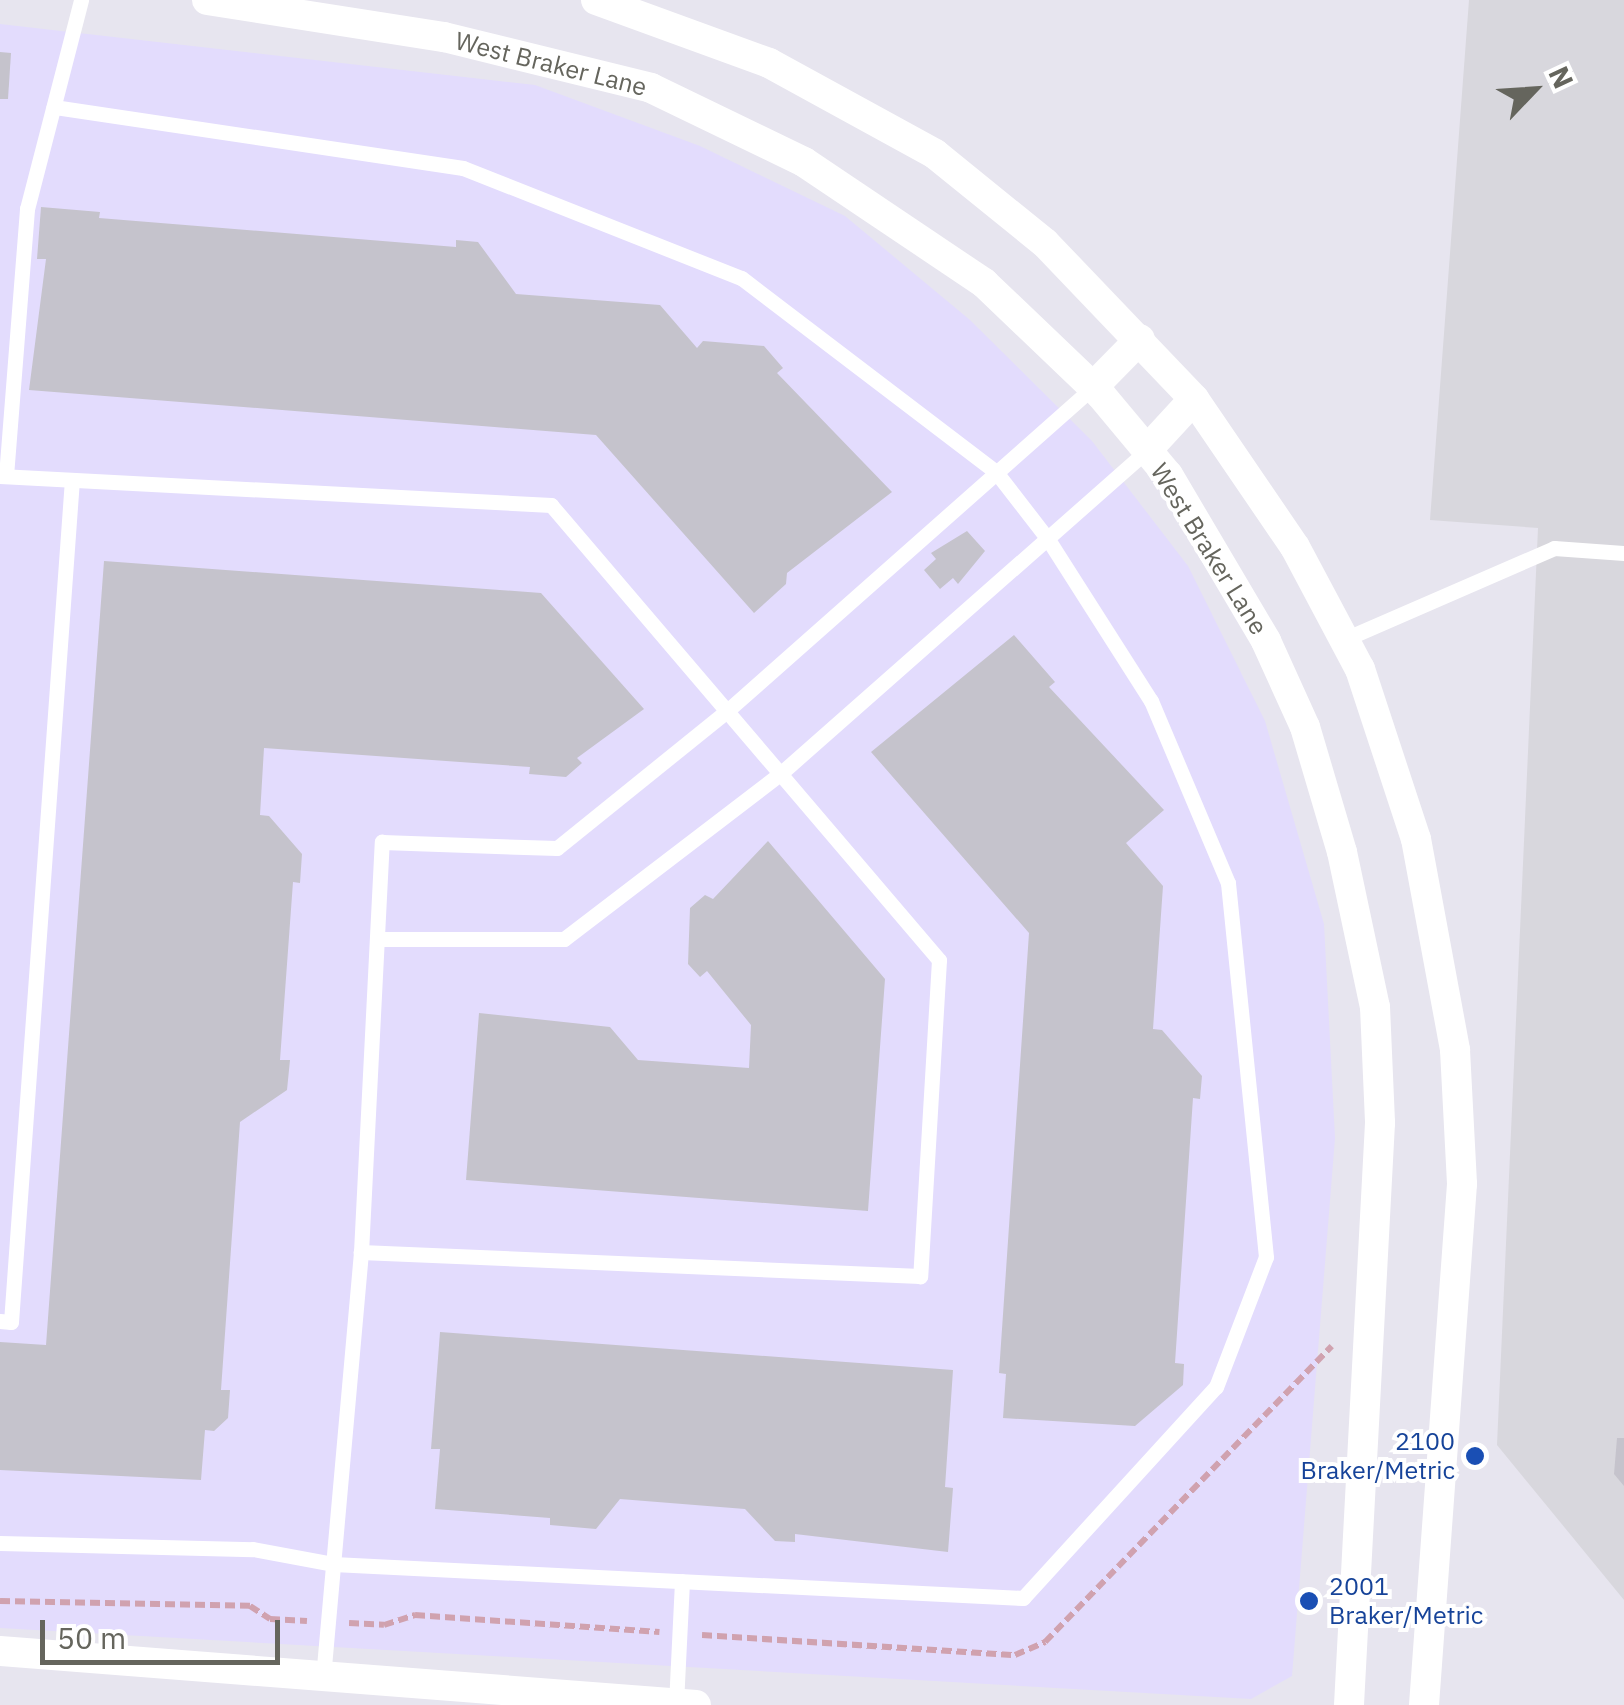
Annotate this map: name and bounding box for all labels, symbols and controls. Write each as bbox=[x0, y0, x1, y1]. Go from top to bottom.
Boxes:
street label: West Braker Lane bbox=[452, 26, 650, 102]
north arrow bbox=[1484, 40, 1584, 140]
text: N bbox=[1541, 60, 1583, 94]
street label: West Braker Lane bbox=[1144, 458, 1274, 640]
place label: 2100 Braker/Metric bbox=[1301, 1427, 1455, 1486]
marker: 2100 Braker/Metric bbox=[1464, 1445, 1486, 1467]
place label: 2001 Braker/Metric bbox=[1329, 1572, 1483, 1631]
marker: 2001 Braker/Metric bbox=[1298, 1590, 1320, 1612]
scale bar bbox=[45, 1600, 285, 1662]
text: 50 m bbox=[57, 1618, 126, 1657]

